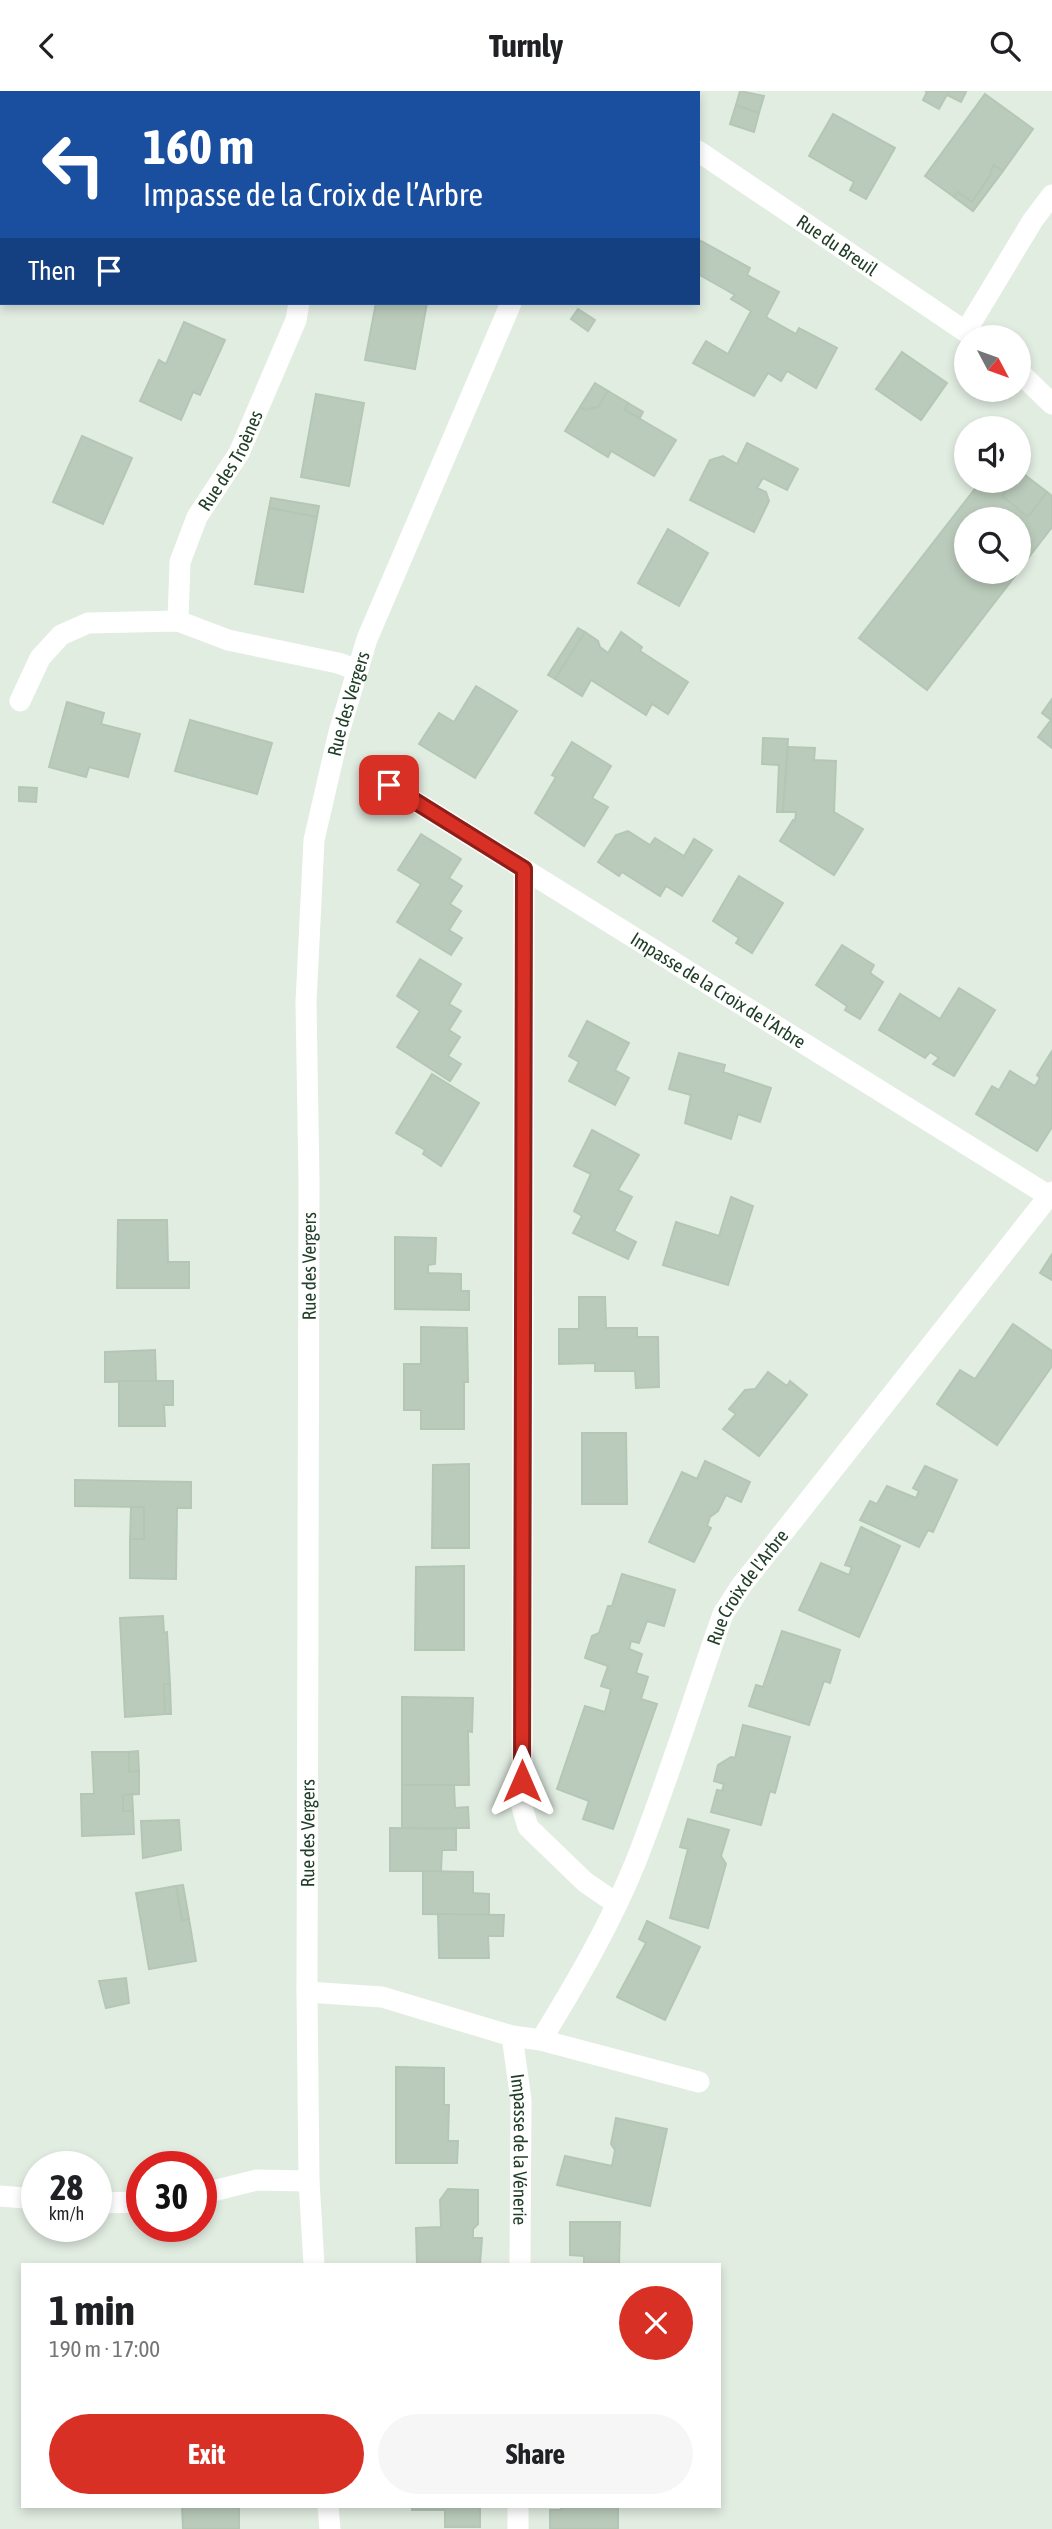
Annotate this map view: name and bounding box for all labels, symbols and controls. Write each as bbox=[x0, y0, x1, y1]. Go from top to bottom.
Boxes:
icon: back bbox=[28, 27, 66, 65]
text: Turnly bbox=[489, 27, 563, 64]
icon: search bbox=[986, 27, 1024, 65]
text: 160 m bbox=[143, 118, 254, 174]
icon: left bbox=[28, 119, 119, 210]
text: Impasse de la Croix de l’Arbre bbox=[143, 176, 483, 213]
street label: Rue du Breuil bbox=[793, 210, 882, 280]
icon: arrive bbox=[90, 252, 128, 290]
text: Then bbox=[28, 256, 76, 286]
north arrow bbox=[954, 325, 1031, 403]
map controls bbox=[954, 325, 1031, 584]
street label: Rue des Troènes bbox=[193, 407, 267, 515]
button: sound bbox=[954, 416, 1031, 493]
button: search bbox=[954, 507, 1031, 584]
street label: Rue des Vergers bbox=[323, 648, 374, 758]
pin bbox=[359, 755, 419, 815]
icon: arrive bbox=[370, 766, 408, 804]
street label: Impasse de la Croix de l’Arbre bbox=[627, 927, 810, 1053]
street label: Rue des Vergers bbox=[298, 1212, 320, 1320]
street label: Rue Croix de l'Arbre bbox=[702, 1525, 792, 1648]
position arrow bbox=[485, 1744, 559, 1818]
street label: Rue des Vergers bbox=[296, 1779, 319, 1887]
street label: Impasse de la Vénerie bbox=[506, 2072, 532, 2225]
speed limit sign: 30 bbox=[126, 2151, 217, 2242]
text: 28 bbox=[50, 2167, 83, 2207]
text: km/h bbox=[49, 2203, 84, 2224]
text: 1 min bbox=[49, 2286, 135, 2334]
button: close bbox=[619, 2286, 693, 2360]
text: 190 m · 17:00 bbox=[49, 2336, 160, 2362]
button: Exit bbox=[49, 2414, 364, 2494]
button: Share bbox=[378, 2414, 693, 2494]

